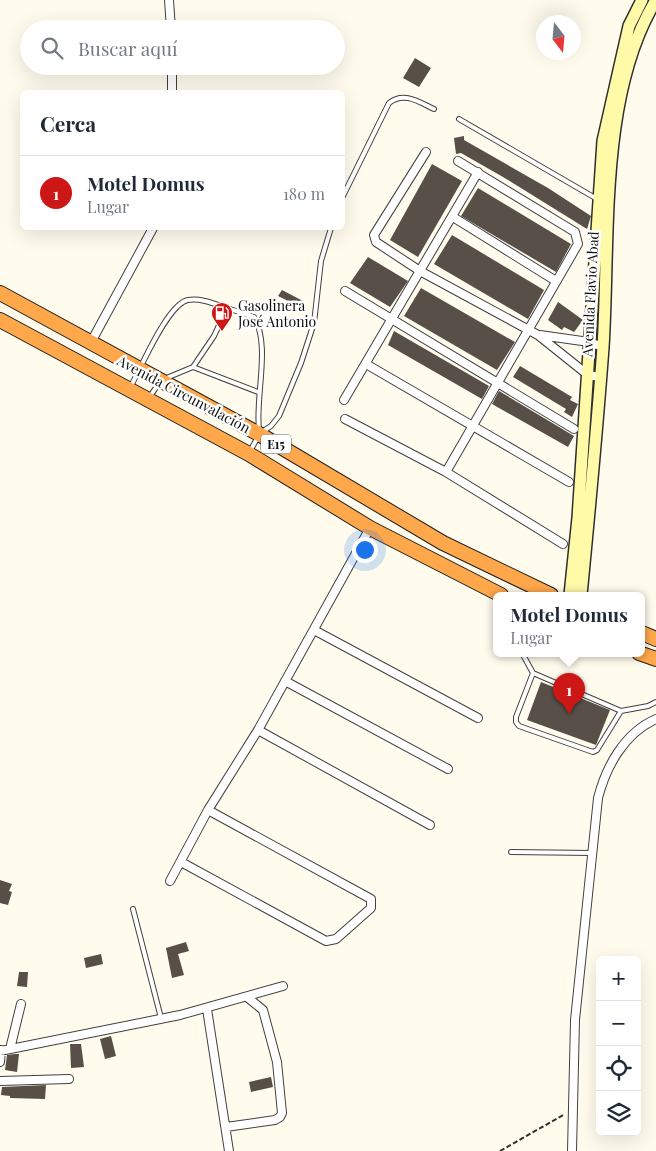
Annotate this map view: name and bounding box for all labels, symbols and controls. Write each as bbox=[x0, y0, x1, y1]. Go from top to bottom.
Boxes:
north arrow bbox=[536, 15, 581, 60]
search box bbox=[20, 20, 345, 75]
icon: search bbox=[38, 34, 66, 62]
text: Buscar aquí bbox=[78, 35, 178, 61]
text: Cerca bbox=[40, 109, 96, 137]
text: Motel Domus bbox=[87, 170, 204, 196]
text: 1 bbox=[53, 183, 59, 204]
text: 180 m bbox=[283, 183, 325, 204]
text: Lugar bbox=[87, 196, 129, 217]
street label: Avenida Flavio Abad bbox=[577, 231, 603, 358]
place label: Gasolinera José Antonio bbox=[237, 296, 317, 331]
fuel station icon: Gasolinera José Antonio bbox=[210, 301, 234, 332]
street label: Avenida Circunvalación bbox=[113, 350, 254, 437]
road number: E15 bbox=[261, 434, 291, 454]
your location bbox=[352, 537, 378, 563]
popup bbox=[493, 592, 645, 657]
text: Motel Domus bbox=[510, 601, 628, 627]
text: Lugar bbox=[510, 627, 552, 648]
pin: 1 bbox=[553, 673, 585, 714]
map controls bbox=[596, 956, 641, 1136]
button: + bbox=[596, 956, 641, 1001]
button: − bbox=[596, 1001, 641, 1046]
button: locate bbox=[596, 1046, 641, 1091]
button: layers bbox=[596, 1091, 641, 1136]

